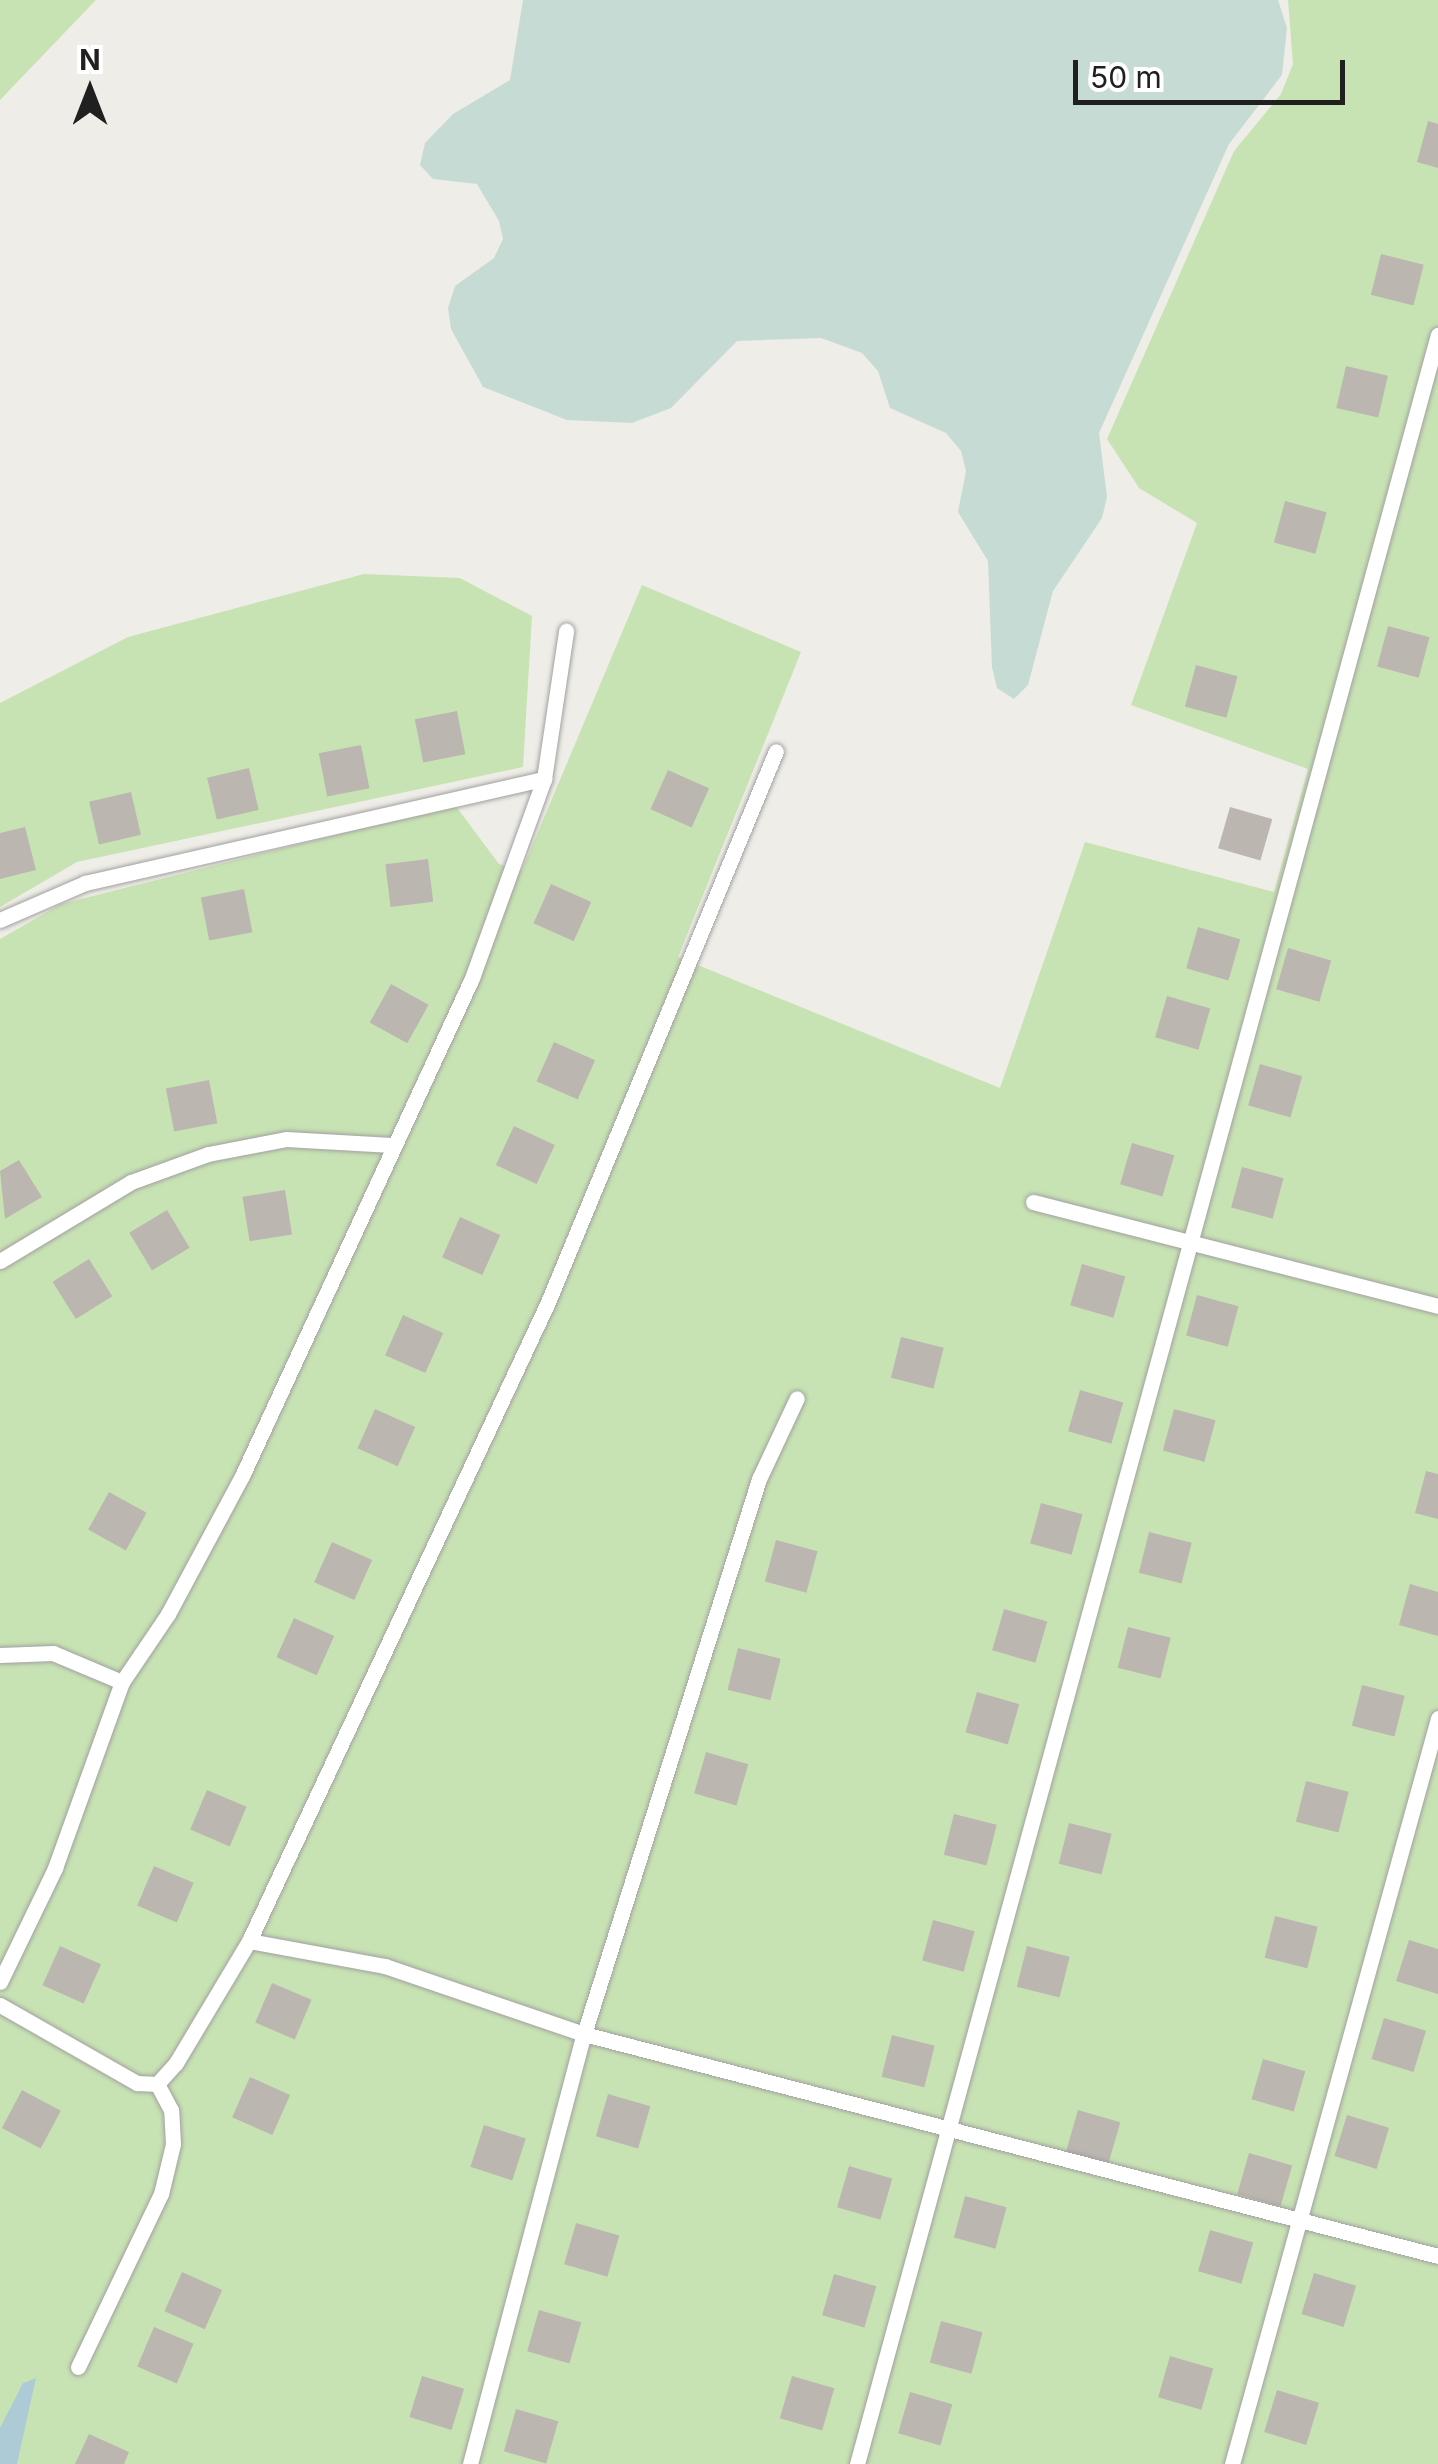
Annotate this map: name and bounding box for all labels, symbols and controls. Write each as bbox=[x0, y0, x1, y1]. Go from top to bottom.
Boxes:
north arrow bbox=[40, 40, 140, 140]
scale bar bbox=[1078, 40, 1350, 102]
text: N bbox=[79, 43, 101, 77]
text: 50 m bbox=[1090, 59, 1162, 95]

